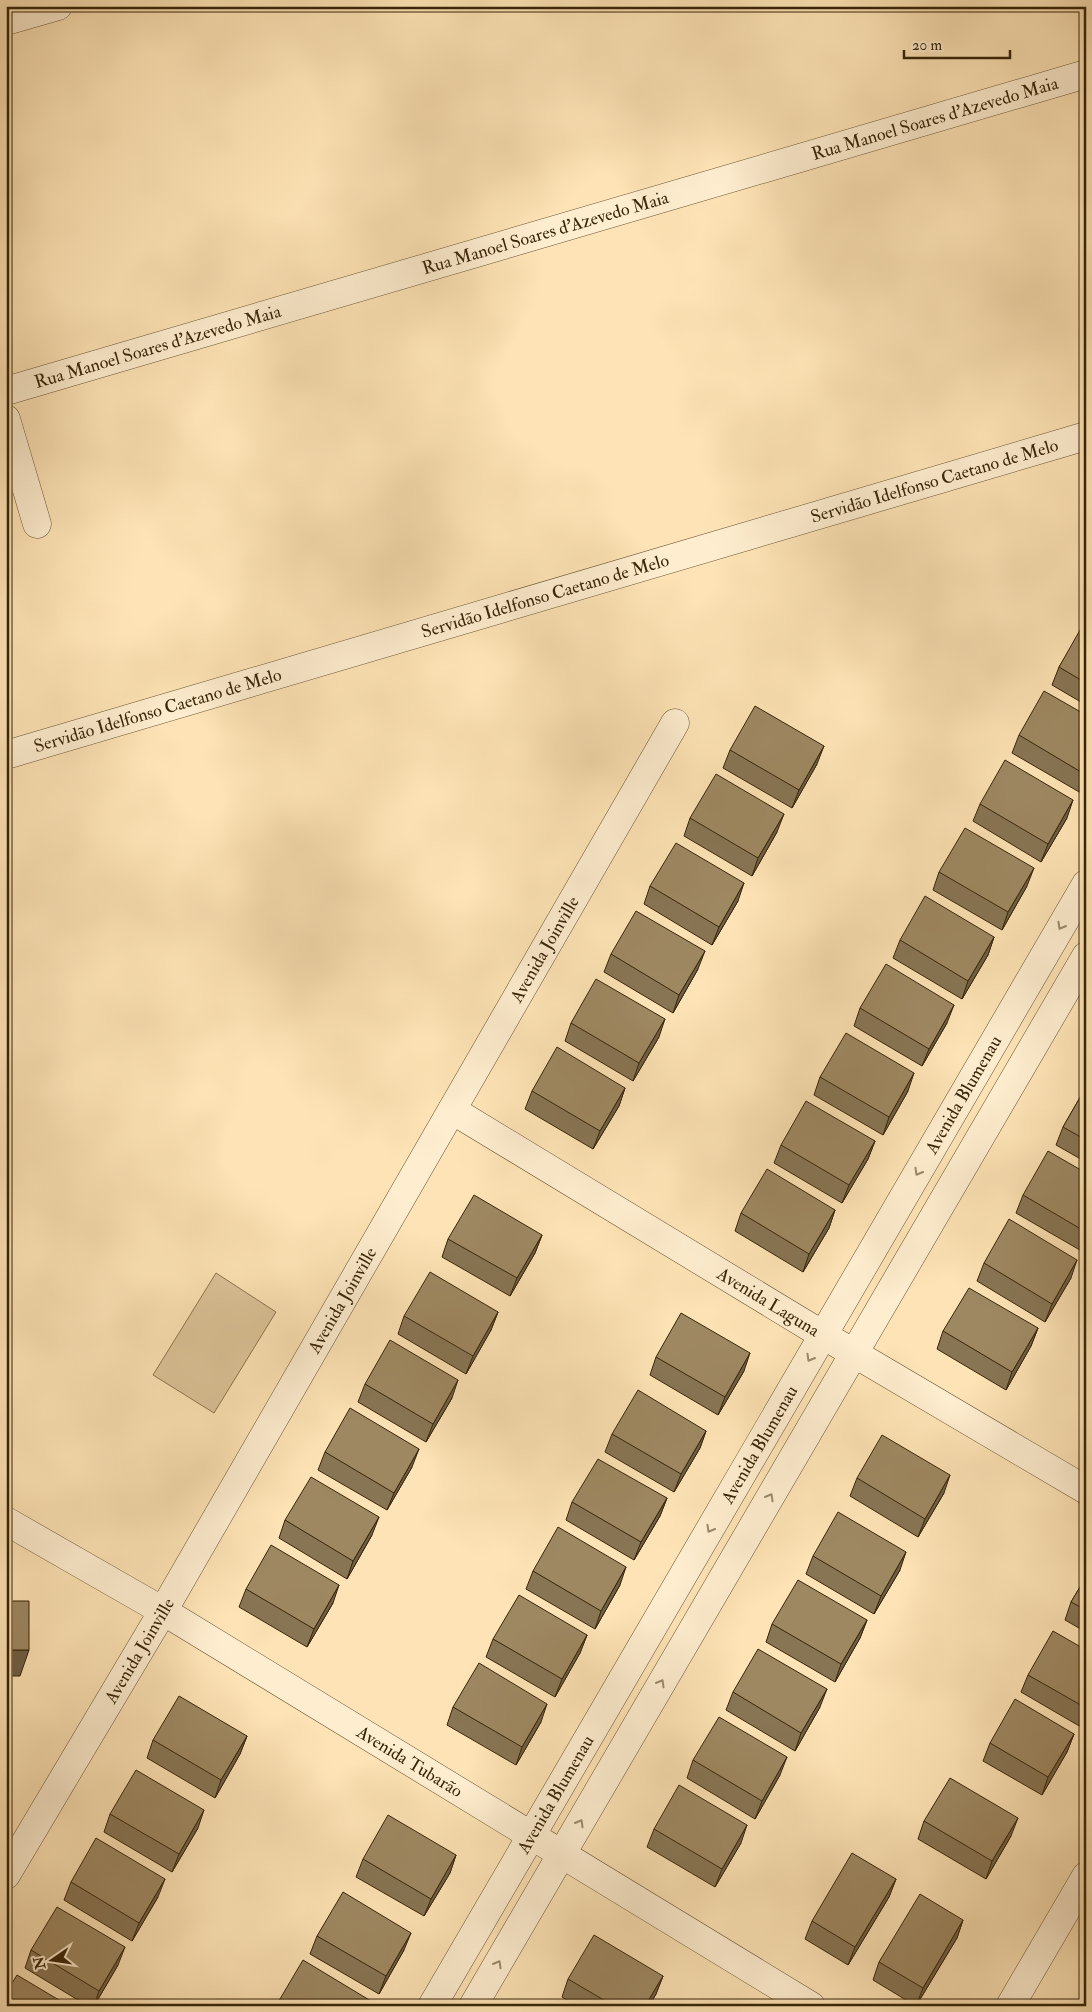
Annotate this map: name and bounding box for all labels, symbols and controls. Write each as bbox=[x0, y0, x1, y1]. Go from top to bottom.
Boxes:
scale bar bbox=[904, 28, 1011, 60]
text: 20 m bbox=[912, 36, 942, 55]
street label: Rua Manoel Soares d'Azevedo Maia bbox=[809, 72, 1062, 166]
street label: Rua Manoel Soares d'Azevedo Maia bbox=[419, 186, 672, 280]
street label: Rua Manoel Soares d'Azevedo Maia bbox=[32, 300, 284, 394]
street label: Servidão Idelfonso Caetano de Melo bbox=[808, 434, 1061, 529]
street label: Servidão Idelfonso Caetano de Melo bbox=[419, 549, 672, 644]
street label: Servidão Idelfonso Caetano de Melo bbox=[31, 663, 285, 758]
street label: Avenida Joinville bbox=[505, 892, 585, 1008]
one-way arrow bbox=[1058, 920, 1068, 929]
street label: Avenida Blumenau bbox=[920, 1031, 1007, 1159]
one-way arrow bbox=[914, 1167, 924, 1176]
street label: Avenida Joinville bbox=[303, 1243, 383, 1359]
street label: Avenida Laguna bbox=[712, 1262, 824, 1342]
one-way arrow bbox=[806, 1352, 816, 1361]
street label: Avenida Blumenau bbox=[716, 1381, 803, 1509]
one-way arrow bbox=[763, 1494, 773, 1503]
one-way arrow bbox=[707, 1523, 717, 1532]
street label: Avenida Joinville bbox=[99, 1594, 180, 1709]
one-way arrow bbox=[655, 1679, 665, 1688]
street label: Avenida Tubarão bbox=[351, 1720, 467, 1803]
street label: Avenida Blumenau bbox=[512, 1731, 599, 1859]
one-way arrow bbox=[573, 1820, 583, 1829]
north arrow bbox=[28, 1934, 78, 1984]
text: N bbox=[30, 1954, 50, 1972]
one-way arrow bbox=[491, 1960, 501, 1969]

